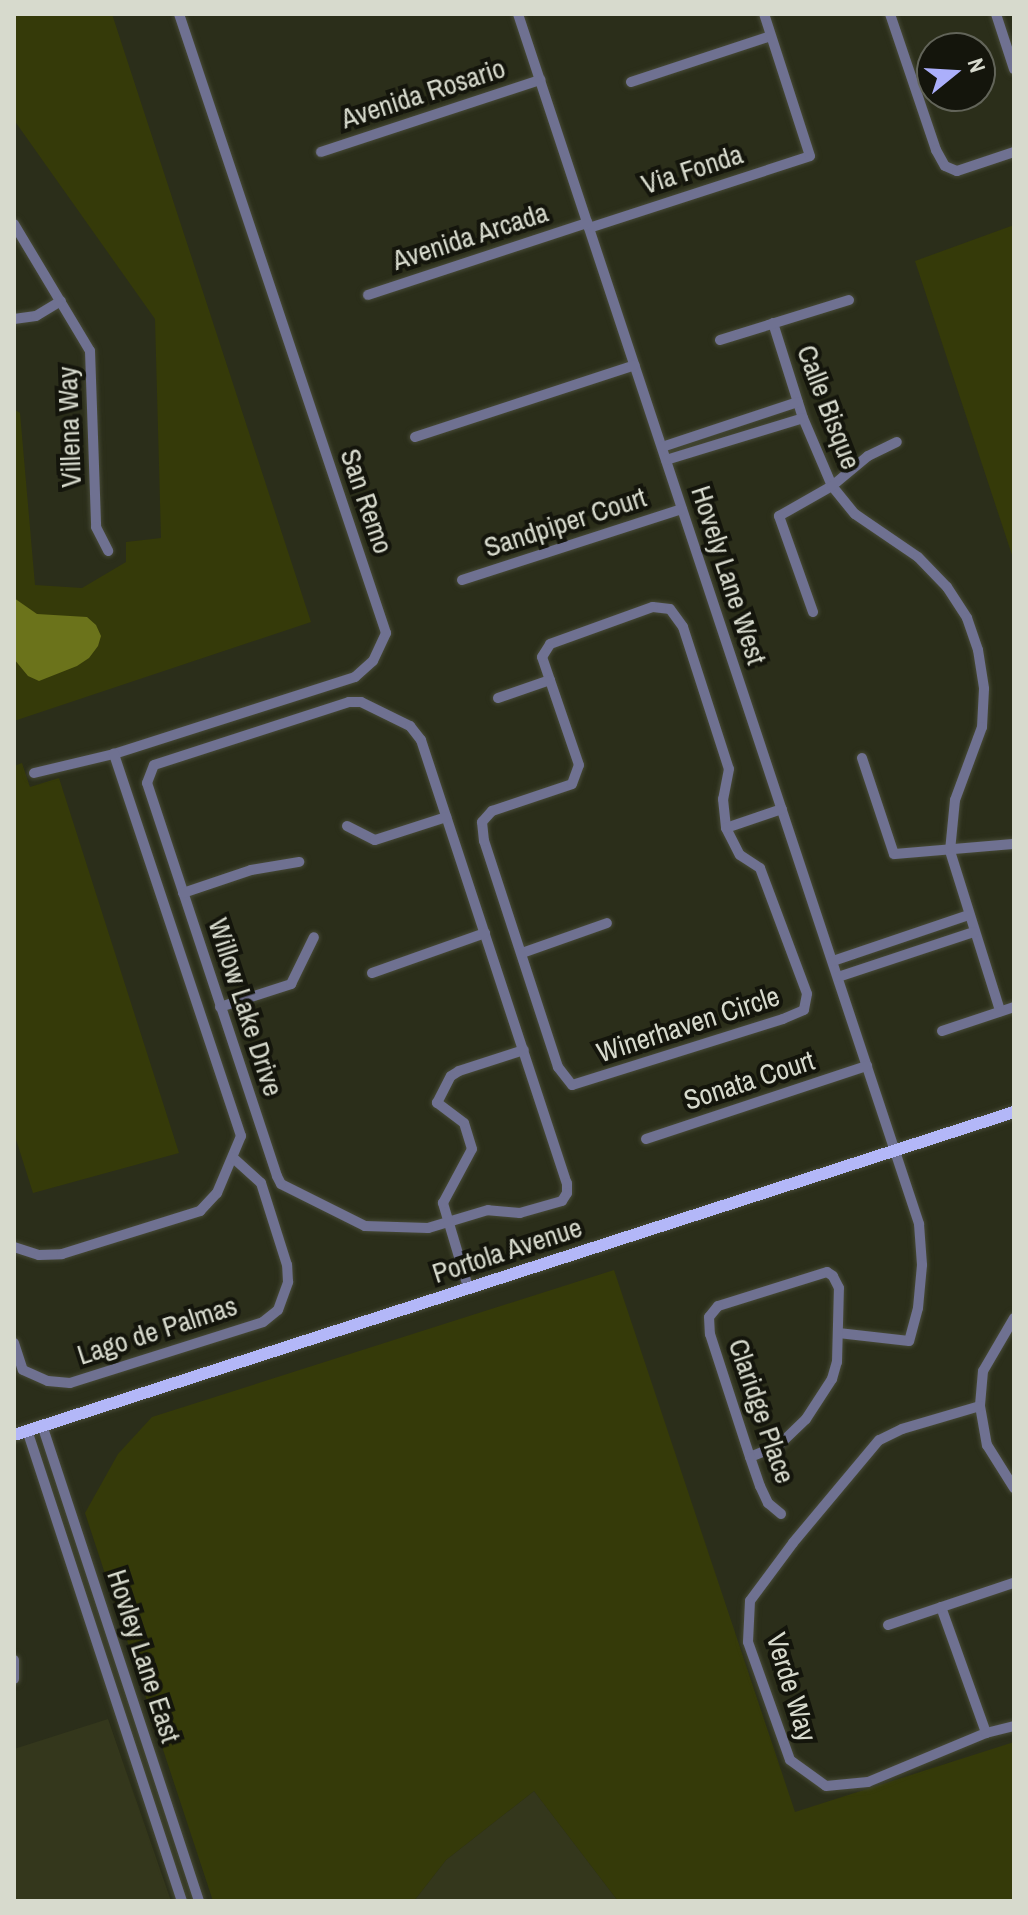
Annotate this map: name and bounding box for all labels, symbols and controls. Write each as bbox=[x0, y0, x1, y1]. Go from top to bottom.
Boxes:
north arrow bbox=[916, 32, 996, 112]
street label: Avenida Rosario bbox=[337, 51, 509, 135]
text: N bbox=[961, 54, 993, 76]
street label: Via Fonda bbox=[637, 137, 747, 201]
street label: Avenida Arcada bbox=[387, 195, 553, 277]
street label: Calle Bisque bbox=[790, 340, 868, 474]
street label: Villena Way bbox=[50, 366, 88, 488]
street label: San Remo bbox=[333, 444, 401, 558]
street label: Sandpiper Court bbox=[480, 480, 650, 564]
street label: Hovely Lane West bbox=[684, 481, 774, 669]
street label: Willow Lake Drive bbox=[201, 914, 291, 1100]
street label: Winerhaven Circle bbox=[592, 979, 784, 1069]
street label: Sonata Court bbox=[679, 1043, 819, 1117]
street label: Portola Avenue bbox=[427, 1210, 587, 1290]
street label: Lago de Palmas bbox=[73, 1288, 241, 1372]
street label: Claridge Place bbox=[722, 1334, 802, 1488]
street label: Hovley Lane East bbox=[100, 1565, 188, 1747]
street label: Verde Way bbox=[760, 1629, 824, 1745]

